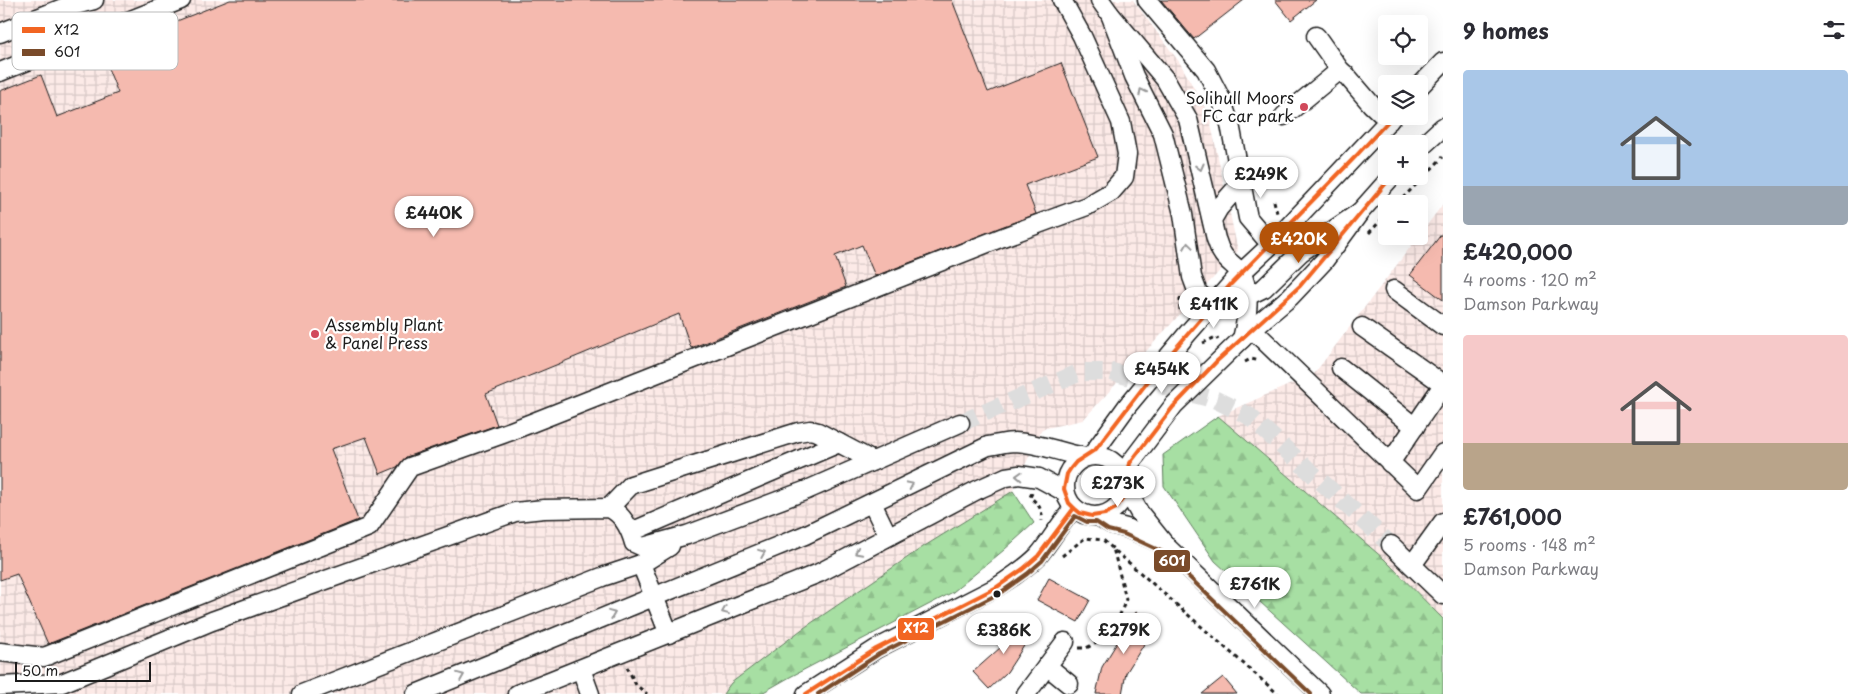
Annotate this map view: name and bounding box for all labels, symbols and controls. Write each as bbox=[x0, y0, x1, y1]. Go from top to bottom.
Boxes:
legend bbox=[12, 12, 178, 70]
text: 9 homes bbox=[1463, 14, 1549, 46]
map controls bbox=[1378, 15, 1428, 245]
button: locate bbox=[1378, 15, 1428, 65]
icon: filters bbox=[1820, 16, 1848, 44]
text: X12 bbox=[54, 19, 80, 40]
text: 601 bbox=[54, 41, 80, 62]
button: layers bbox=[1378, 75, 1428, 125]
place label: Solihull Moors FC car park bbox=[1186, 85, 1294, 127]
one-way arrow bbox=[1138, 88, 1148, 97]
marker: Solihull Moors FC car park bbox=[1298, 101, 1310, 113]
icon: home bbox=[1611, 103, 1701, 193]
button: + bbox=[1378, 135, 1428, 185]
pin: £249K bbox=[1226, 156, 1296, 199]
text: £249K bbox=[1234, 161, 1288, 185]
one-way arrow bbox=[1194, 162, 1204, 170]
button: − bbox=[1378, 195, 1428, 245]
pin: £440K bbox=[399, 196, 469, 238]
text: £440K bbox=[406, 200, 462, 224]
pin: £420K bbox=[1264, 222, 1334, 264]
text: £420K bbox=[1271, 226, 1327, 250]
text: £420,000 bbox=[1463, 235, 1572, 267]
one-way arrow bbox=[1183, 242, 1193, 251]
text: 4 rooms · 120 m² bbox=[1463, 267, 1597, 291]
pin: £411K bbox=[1179, 286, 1249, 329]
text: £411K bbox=[1190, 291, 1238, 315]
text: Damson Parkway bbox=[1463, 291, 1599, 315]
place label: Assembly Plant & Panel Press bbox=[325, 312, 444, 354]
marker: Assembly Plant & Panel Press bbox=[309, 328, 321, 340]
pin: £454K bbox=[1127, 352, 1197, 394]
text: £454K bbox=[1135, 356, 1189, 380]
icon: home bbox=[1611, 368, 1701, 458]
pin: £273K bbox=[1083, 466, 1153, 508]
text: £273K bbox=[1092, 470, 1144, 494]
one-way arrow bbox=[1015, 471, 1023, 482]
one-way arrow bbox=[905, 481, 914, 491]
text: £761,000 bbox=[1463, 500, 1562, 532]
text: 5 rooms · 148 m² bbox=[1463, 532, 1596, 556]
one-way arrow bbox=[854, 546, 863, 556]
one-way arrow bbox=[757, 548, 766, 559]
line badge: 601 bbox=[1153, 549, 1191, 573]
text: 601 bbox=[1159, 550, 1186, 571]
text: Damson Parkway bbox=[1463, 556, 1599, 580]
pin: £761K bbox=[1220, 566, 1290, 609]
text: £761K bbox=[1230, 571, 1280, 595]
unlabelled marker bbox=[992, 589, 1002, 599]
one-way arrow bbox=[722, 605, 730, 615]
one-way arrow bbox=[607, 610, 616, 620]
pin: £386K bbox=[969, 612, 1039, 655]
pin: £279K bbox=[1089, 612, 1159, 655]
line badge: X12 bbox=[897, 617, 935, 641]
text: X12 bbox=[902, 617, 929, 638]
text: £386K bbox=[977, 617, 1031, 641]
text: £279K bbox=[1098, 617, 1150, 641]
scale bar bbox=[15, 659, 151, 682]
text: 50 m bbox=[22, 660, 58, 681]
one-way arrow bbox=[456, 671, 465, 682]

